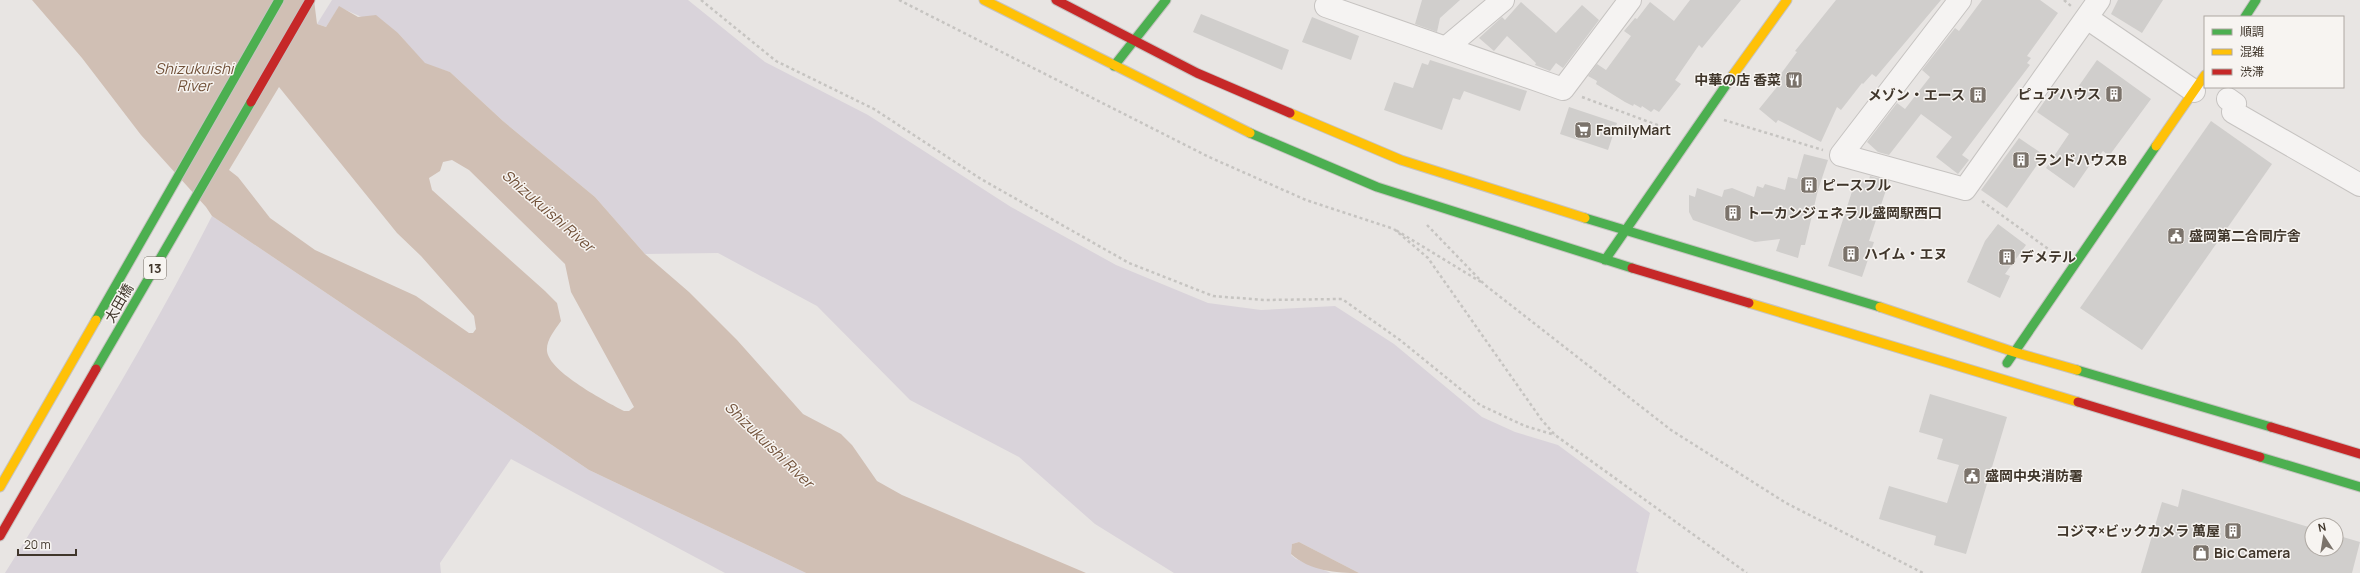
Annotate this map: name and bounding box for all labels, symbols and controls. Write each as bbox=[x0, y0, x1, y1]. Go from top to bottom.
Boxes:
legend bbox=[2204, 16, 2344, 88]
text: 順調 bbox=[2240, 23, 2264, 40]
text: 混雑 bbox=[2240, 43, 2264, 60]
water label: Shizukuishi River bbox=[155, 58, 236, 96]
text: 渋滞 bbox=[2240, 63, 2264, 80]
place label: 中華の店 香菜 bbox=[1694, 70, 1781, 89]
restaurant icon: 中華の店 香菜 bbox=[1784, 70, 1804, 90]
place label: ピュアハウス bbox=[2018, 84, 2101, 103]
building icon: ピュアハウス bbox=[2104, 84, 2124, 104]
place label: メゾン・エース bbox=[1868, 85, 1965, 104]
building icon: メゾン・エース bbox=[1968, 85, 1988, 105]
supermarket icon: FamilyMart bbox=[1573, 120, 1593, 140]
place label: FamilyMart bbox=[1596, 120, 1671, 139]
building icon: ランドハウスB bbox=[2011, 150, 2031, 170]
place label: ランドハウスB bbox=[2034, 150, 2127, 169]
water label: Shizukuishi River bbox=[498, 165, 601, 258]
building icon: ピースフル bbox=[1799, 175, 1819, 195]
place label: ピースフル bbox=[1822, 175, 1891, 194]
building icon: トーカンジェネラル盛岡駅西口 bbox=[1723, 203, 1743, 223]
place label: トーカンジェネラル盛岡駅西口 bbox=[1746, 203, 1942, 222]
public building icon: 盛岡第二合同庁舎 bbox=[2166, 226, 2186, 246]
place label: 盛岡第二合同庁舎 bbox=[2189, 226, 2301, 245]
building icon: ハイム・エヌ bbox=[1841, 244, 1861, 264]
place label: ハイム・エヌ bbox=[1864, 244, 1947, 263]
building icon: デメテル bbox=[1997, 247, 2017, 267]
place label: デメテル bbox=[2020, 247, 2076, 266]
road number: 13 bbox=[144, 257, 166, 279]
street label: 太田橋 bbox=[100, 280, 137, 326]
water label: Shizukuishi River bbox=[720, 397, 820, 494]
public building icon: 盛岡中央消防署 bbox=[1962, 466, 1982, 486]
place label: 盛岡中央消防署 bbox=[1985, 466, 2083, 485]
north arrow bbox=[2304, 517, 2344, 557]
text: N bbox=[2316, 519, 2327, 535]
place label: コジマ×ビックカメラ 萬屋 bbox=[2056, 521, 2220, 540]
building icon: コジマ×ビックカメラ 萬屋 bbox=[2223, 521, 2243, 541]
scale bar bbox=[18, 531, 76, 557]
text: 20 m bbox=[24, 536, 51, 553]
shop icon: Bic Camera bbox=[2191, 543, 2211, 563]
place label: Bic Camera bbox=[2214, 543, 2290, 562]

